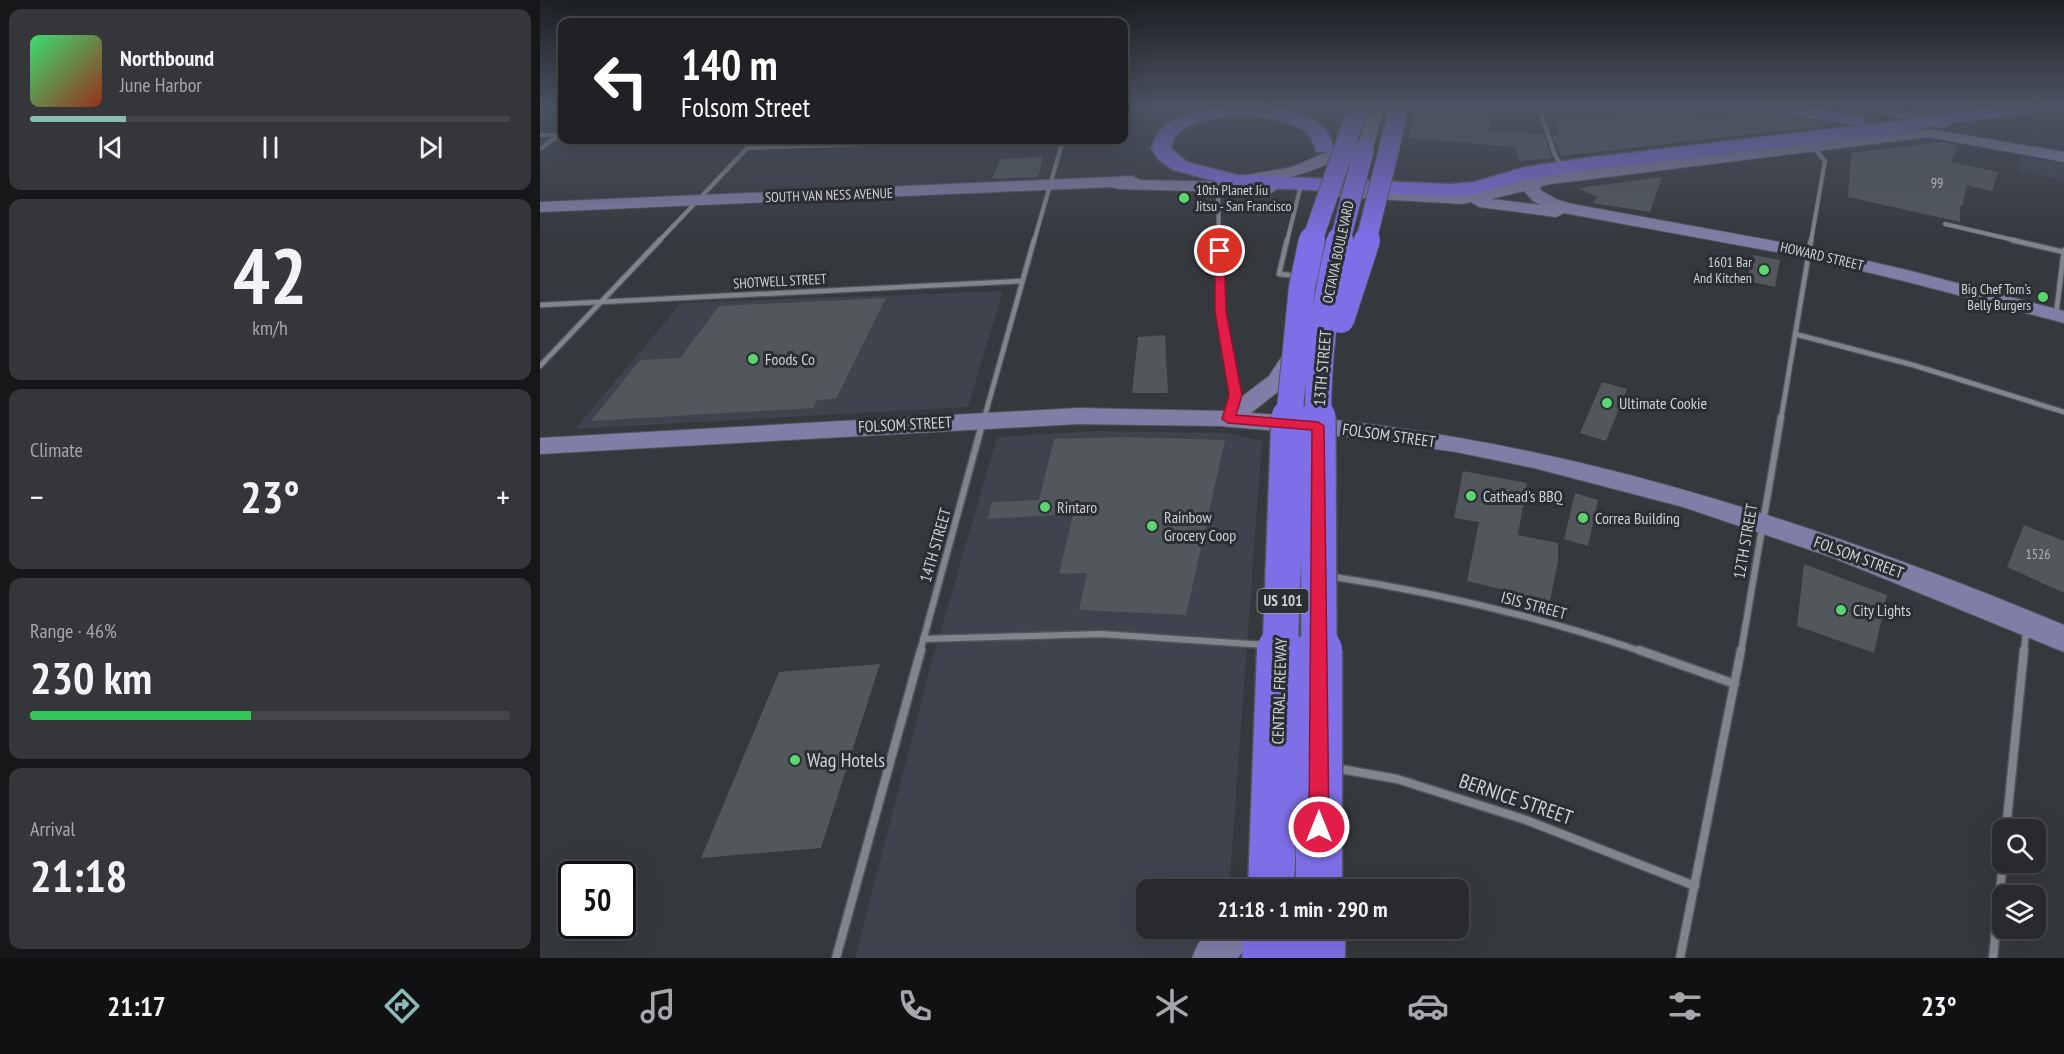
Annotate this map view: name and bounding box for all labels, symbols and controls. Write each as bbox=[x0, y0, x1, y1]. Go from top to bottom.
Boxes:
text: 140 m bbox=[681, 37, 778, 92]
icon: left bbox=[582, 42, 660, 120]
text: Northbound bbox=[120, 44, 214, 72]
text: June Harbor bbox=[120, 72, 202, 98]
text: Folsom Street bbox=[681, 90, 810, 124]
icon: previous bbox=[94, 131, 127, 164]
icon: pause bbox=[254, 131, 287, 164]
icon: next bbox=[414, 131, 447, 164]
house number: 99 bbox=[1931, 174, 1943, 192]
place label: 10th Planet Jiu Jitsu - San Francisco bbox=[1195, 181, 1292, 215]
street label: SOUTH VAN NESS AVENUE bbox=[765, 184, 893, 206]
marker: 10th Planet Jiu Jitsu - San Francisco bbox=[1177, 191, 1191, 205]
street label: OCTAVIA BOULEVARD bbox=[1318, 199, 1358, 305]
text: 42 bbox=[233, 225, 307, 326]
pin bbox=[1194, 225, 1245, 276]
icon: arrive bbox=[1203, 234, 1236, 267]
street label: HOWARD STREET bbox=[1779, 238, 1866, 274]
place label: 1601 Bar And Kitchen bbox=[1693, 253, 1752, 287]
marker: 1601 Bar And Kitchen bbox=[1757, 263, 1771, 277]
street label: SHOTWELL STREET bbox=[733, 270, 828, 292]
place label: Big Chef Tom's Belly Burgers bbox=[1961, 280, 2031, 314]
marker: Big Chef Tom's Belly Burgers bbox=[2036, 290, 2050, 304]
text: km/h bbox=[252, 315, 288, 341]
street label: 13TH STREET bbox=[1309, 329, 1335, 407]
place label: Foods Co bbox=[765, 349, 815, 369]
marker: Foods Co bbox=[746, 352, 760, 366]
place label: Ultimate Cookie bbox=[1619, 393, 1707, 413]
marker: Ultimate Cookie bbox=[1600, 396, 1614, 410]
street label: FOLSOM STREET bbox=[858, 412, 952, 436]
street label: FOLSOM STREET bbox=[1341, 419, 1437, 451]
text: Climate bbox=[30, 437, 83, 463]
text: 23° bbox=[240, 467, 300, 525]
text: − bbox=[30, 475, 44, 518]
text: + bbox=[496, 475, 510, 518]
place label: Cathead's BBQ bbox=[1483, 486, 1564, 506]
marker: Cathead's BBQ bbox=[1464, 489, 1478, 503]
place label: Rintaro bbox=[1057, 497, 1097, 517]
marker: Rintaro bbox=[1038, 500, 1052, 514]
street label: 12TH STREET bbox=[1729, 502, 1761, 580]
street label: 14TH STREET bbox=[915, 506, 955, 584]
place label: Rainbow Grocery Coop bbox=[1164, 507, 1236, 545]
place label: Correa Building bbox=[1595, 508, 1680, 528]
marker: Correa Building bbox=[1576, 511, 1590, 525]
marker: Rainbow Grocery Coop bbox=[1145, 519, 1159, 533]
street label: FOLSOM STREET bbox=[1812, 532, 1906, 582]
house number: 1526 bbox=[2025, 545, 2051, 563]
street label: ISIS STREET bbox=[1499, 587, 1569, 623]
road number: US 101 bbox=[1258, 589, 1308, 613]
place label: City Lights bbox=[1853, 600, 1911, 620]
marker: City Lights bbox=[1834, 603, 1848, 617]
text: Range · 46% bbox=[30, 618, 117, 644]
street label: CENTRAL FREEWAY bbox=[1267, 637, 1291, 745]
text: 230 km bbox=[30, 648, 152, 706]
place label: Wag Hotels bbox=[807, 747, 885, 773]
marker: Wag Hotels bbox=[788, 753, 802, 767]
street label: BERNICE STREET bbox=[1456, 767, 1576, 831]
position arrow bbox=[1287, 795, 1351, 859]
text: Arrival bbox=[30, 816, 75, 842]
map controls bbox=[1992, 819, 2046, 939]
button: search bbox=[1992, 819, 2046, 873]
text: 21:18 bbox=[30, 846, 127, 904]
speed limit sign: 50 bbox=[558, 861, 636, 939]
button: layers bbox=[1992, 885, 2046, 939]
text: 21:18 · 1 min · 290 m bbox=[1217, 895, 1388, 923]
icon: directions bbox=[381, 985, 423, 1027]
icon: music bbox=[637, 985, 679, 1027]
icon: phone bbox=[894, 985, 936, 1027]
icon: climate bbox=[1151, 985, 1193, 1027]
icon: car bbox=[1407, 985, 1449, 1027]
icon: filters bbox=[1664, 985, 1706, 1027]
text: 21:17 bbox=[107, 989, 166, 1023]
text: 23° bbox=[1921, 989, 1957, 1023]

